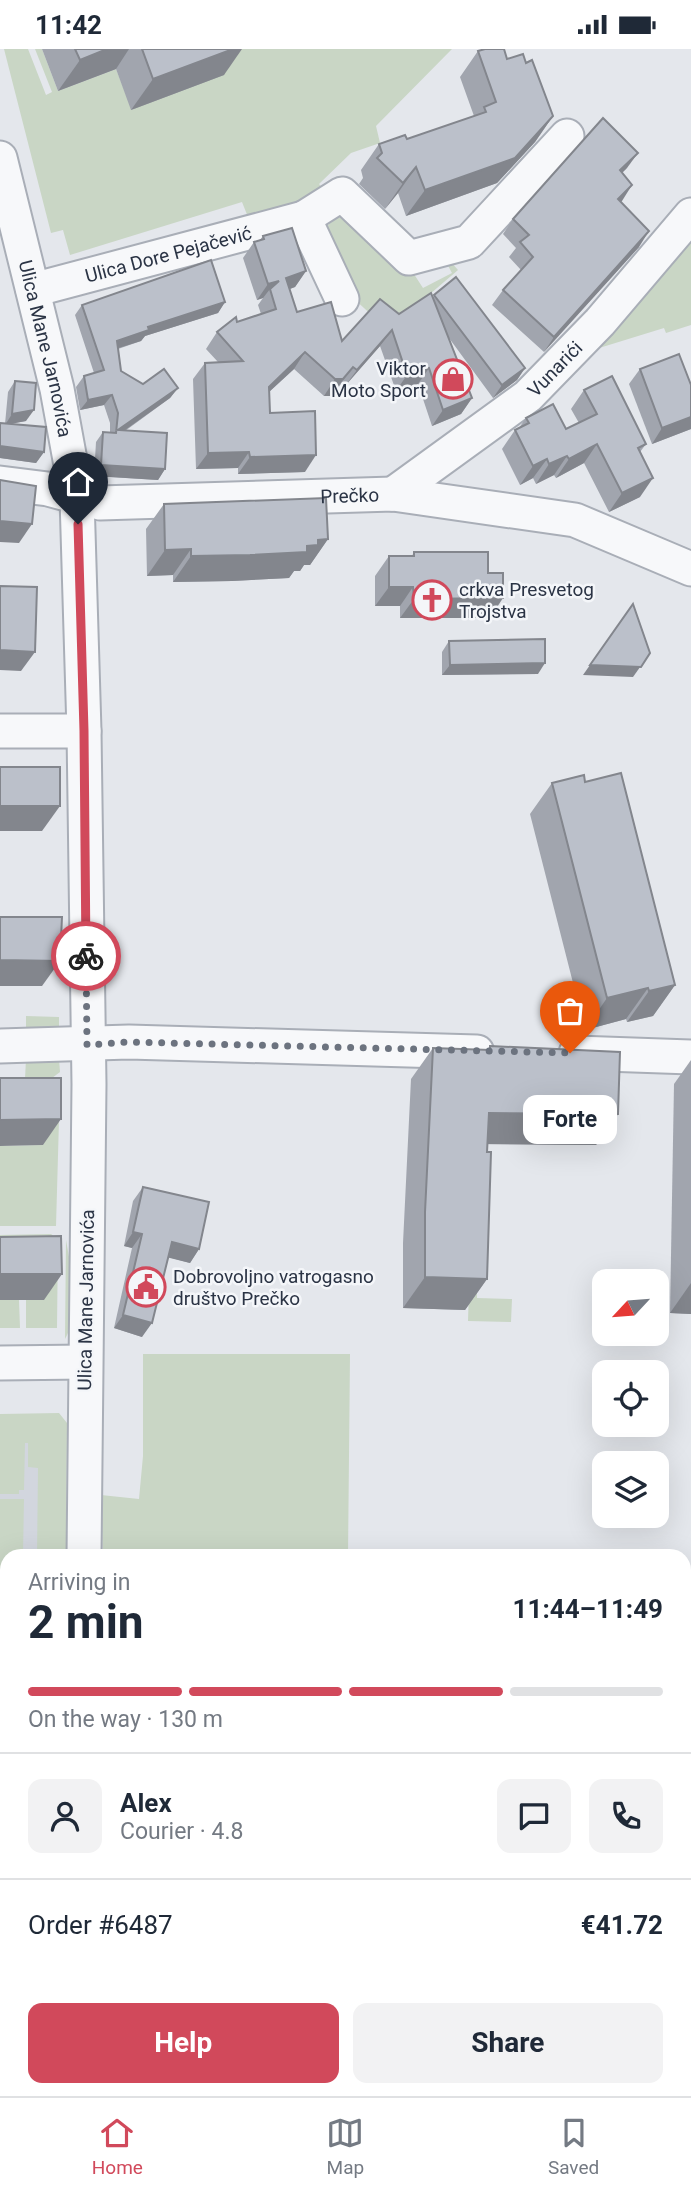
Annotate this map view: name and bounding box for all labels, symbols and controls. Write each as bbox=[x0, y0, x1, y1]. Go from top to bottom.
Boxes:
text: 11:42 bbox=[35, 10, 102, 40]
street label: Ulica Dore Pejačević bbox=[82, 221, 254, 287]
street label: Ulica Mane Jarnovića bbox=[14, 257, 77, 439]
street label: Vunarići bbox=[522, 336, 587, 401]
place label: Viktor Moto Sport bbox=[331, 357, 427, 402]
shop icon: Viktor Moto Sport bbox=[432, 358, 474, 400]
pin bbox=[48, 452, 108, 524]
icon: home bbox=[59, 463, 97, 501]
street label: Prečko bbox=[320, 483, 379, 508]
place label: crkva Presvetog Trojstva bbox=[459, 578, 594, 623]
church icon: crkva Presvetog Trojstva bbox=[411, 579, 453, 621]
courier bbox=[51, 921, 121, 991]
icon: bike bbox=[67, 937, 105, 975]
pin bbox=[540, 981, 600, 1053]
icon: bag bbox=[551, 992, 589, 1030]
callout: Forte bbox=[523, 1095, 617, 1144]
text: Forte bbox=[543, 1106, 597, 1133]
street label: Ulica Mane Jarnovića bbox=[73, 1209, 99, 1391]
place label: Dobrovoljno vatrogasno društvo Prečko bbox=[173, 1265, 374, 1310]
public building icon: Dobrovoljno vatrogasno društvo Prečko bbox=[125, 1266, 167, 1308]
north arrow bbox=[592, 1269, 668, 1346]
map controls bbox=[592, 1269, 669, 1528]
button: locate bbox=[592, 1360, 669, 1437]
button: layers bbox=[592, 1451, 669, 1528]
text: Arriving in bbox=[28, 1569, 131, 1596]
text: 11:44–11:49 bbox=[513, 1594, 663, 1624]
text: 2 min bbox=[28, 1595, 144, 1649]
text: On the way · 130 m bbox=[28, 1706, 223, 1733]
button: person bbox=[28, 1779, 102, 1853]
button: chat bbox=[497, 1779, 571, 1853]
button: phone bbox=[589, 1779, 663, 1853]
text: Alex bbox=[120, 1788, 172, 1818]
text: Courier · 4.8 bbox=[120, 1818, 243, 1845]
text: Order #6487 bbox=[28, 1910, 173, 1940]
text: €41.72 bbox=[581, 1910, 663, 1940]
button: Help bbox=[28, 2003, 339, 2083]
button: Share bbox=[353, 2003, 663, 2083]
tab: Home bbox=[92, 2114, 143, 2179]
tab: Map bbox=[326, 2114, 364, 2179]
tab: Saved bbox=[548, 2114, 599, 2179]

